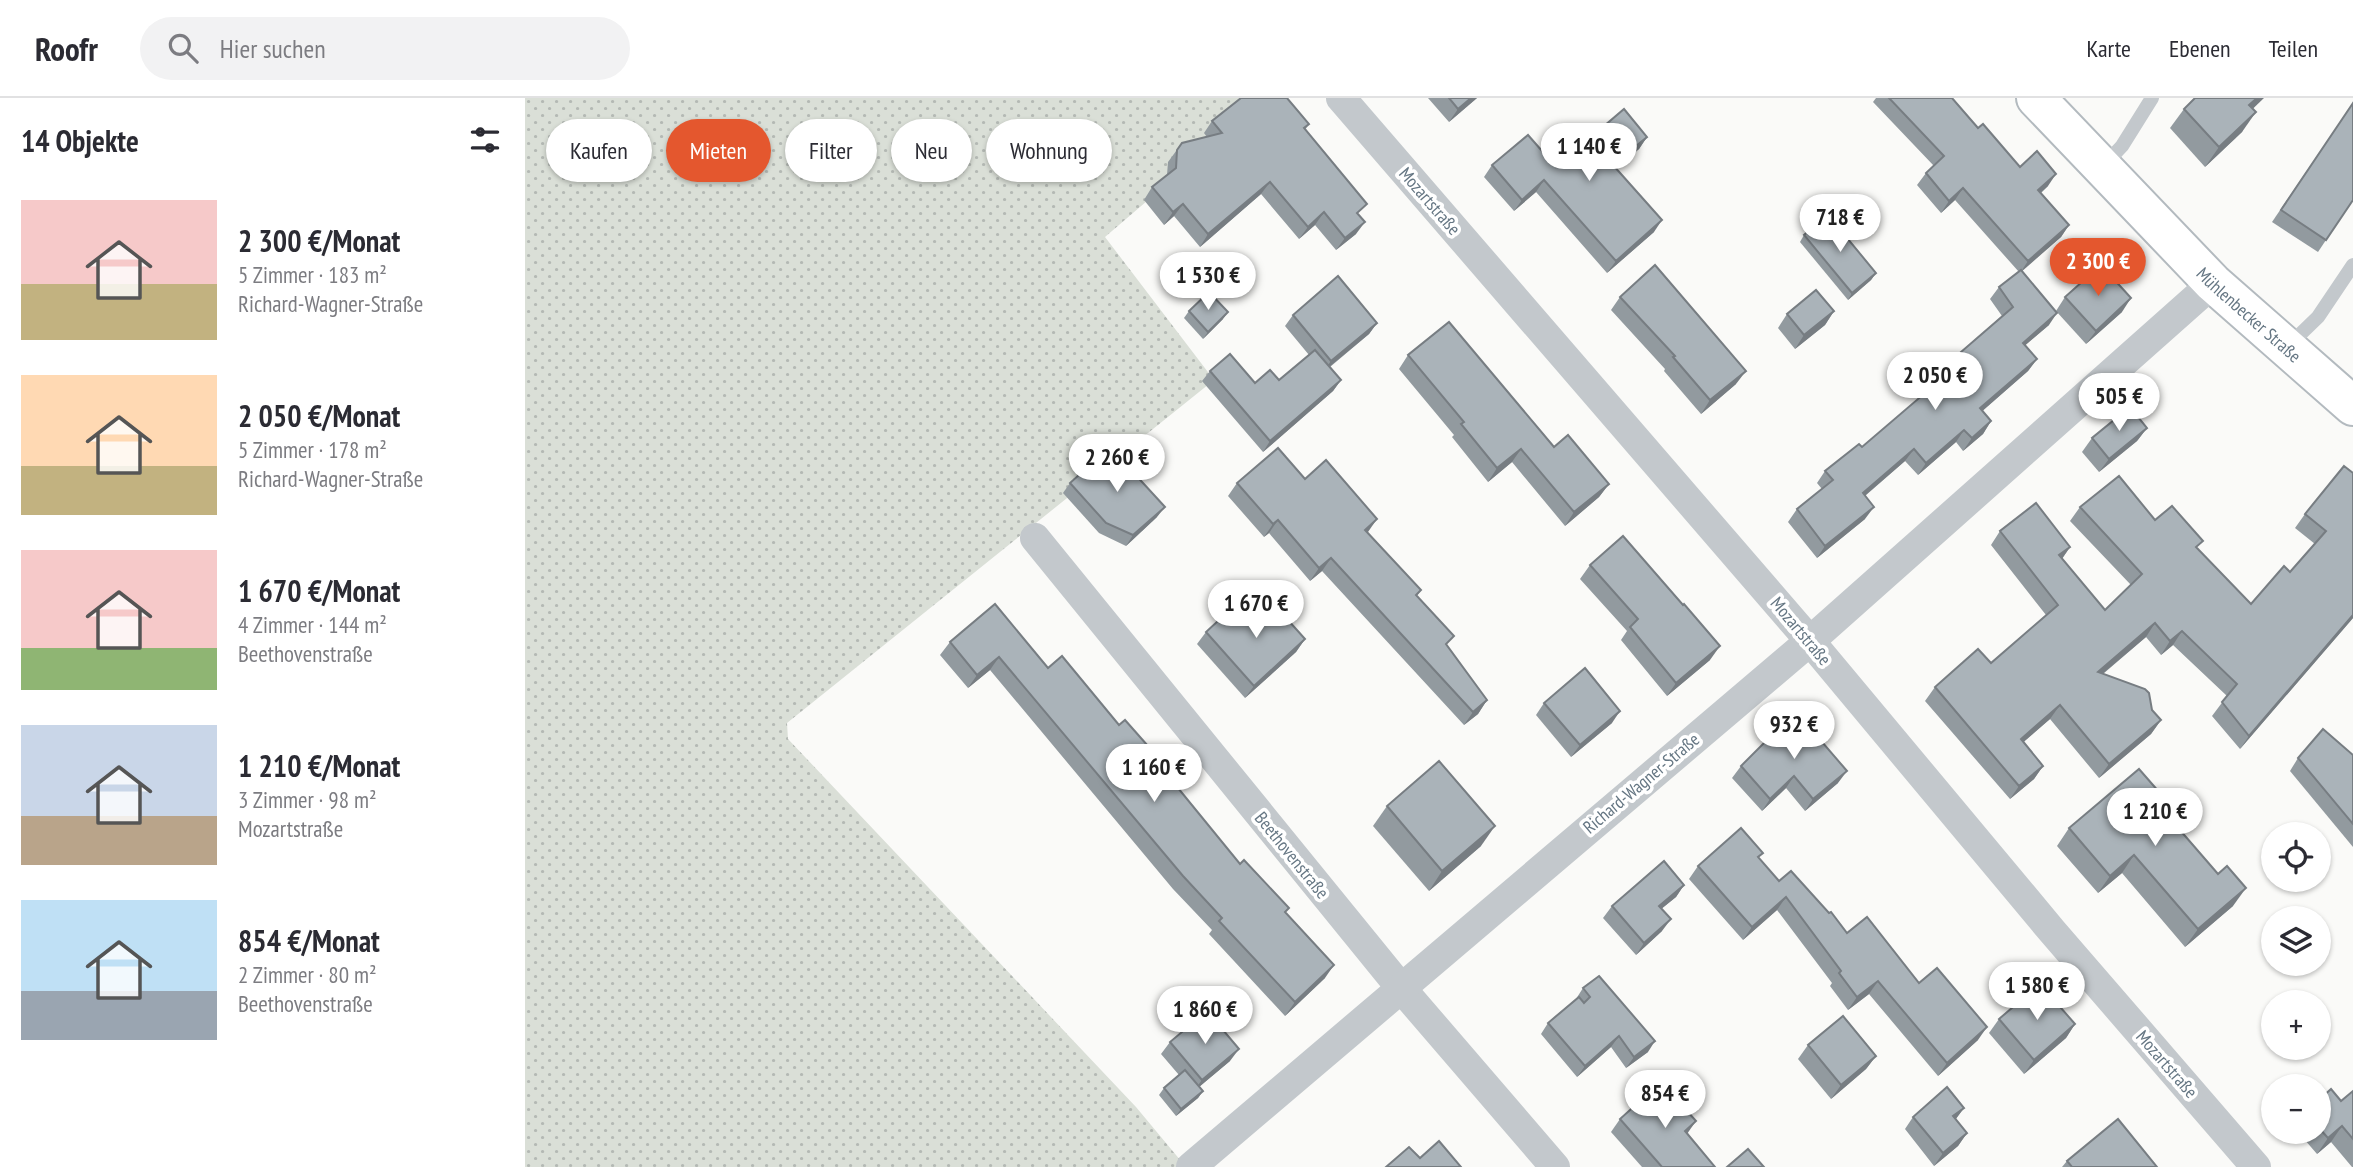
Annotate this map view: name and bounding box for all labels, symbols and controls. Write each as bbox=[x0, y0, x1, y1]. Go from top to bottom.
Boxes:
search box bbox=[140, 17, 630, 80]
text: Roofr bbox=[35, 27, 98, 70]
icon: search bbox=[164, 29, 202, 67]
text: Hier suchen bbox=[220, 32, 326, 65]
text: Karte bbox=[2087, 33, 2131, 64]
text: Ebenen bbox=[2169, 33, 2231, 64]
text: Teilen bbox=[2269, 33, 2318, 64]
chip: Kaufen bbox=[546, 119, 652, 182]
chip: Mieten bbox=[666, 119, 771, 182]
chip: Filter bbox=[785, 119, 877, 182]
chip: Neu bbox=[891, 119, 972, 182]
chip: Wohnung bbox=[986, 119, 1112, 182]
text: 14 Objekte bbox=[21, 121, 139, 160]
icon: filters bbox=[466, 121, 504, 159]
pin: 1 140 € bbox=[1524, 123, 1654, 183]
text: 1 140 € bbox=[1557, 131, 1621, 160]
street label: Mozartstraße bbox=[1394, 162, 1466, 240]
pin: 718 € bbox=[1791, 194, 1889, 254]
text: 718 € bbox=[1816, 202, 1864, 231]
text: 2 300 €/Monat bbox=[238, 221, 400, 260]
icon: home bbox=[77, 228, 161, 312]
pin: 2 300 € bbox=[2033, 238, 2163, 298]
text: 2 300 € bbox=[2066, 246, 2130, 275]
pin: 1 530 € bbox=[1143, 252, 1273, 312]
text: 5 Zimmer · 183 m² bbox=[238, 260, 387, 289]
text: 1 530 € bbox=[1176, 260, 1240, 289]
street label: Mühlenbecker Straße bbox=[2192, 262, 2306, 367]
text: Richard-Wagner-Straße bbox=[238, 289, 423, 318]
pin: 2 050 € bbox=[1870, 352, 2000, 412]
text: 2 050 € bbox=[1903, 360, 1967, 389]
pin: 505 € bbox=[2070, 374, 2168, 433]
text: 505 € bbox=[2095, 381, 2143, 410]
text: 2 050 €/Monat bbox=[238, 396, 400, 435]
icon: home bbox=[77, 403, 161, 487]
pin: 2 260 € bbox=[1052, 434, 1182, 494]
text: 5 Zimmer · 178 m² bbox=[238, 435, 387, 464]
text: 2 260 € bbox=[1085, 442, 1149, 471]
text: Richard-Wagner-Straße bbox=[238, 464, 423, 493]
text: 1 670 €/Monat bbox=[238, 571, 400, 610]
icon: home bbox=[77, 578, 161, 662]
pin: 1 670 € bbox=[1191, 580, 1321, 640]
text: 1 670 € bbox=[1224, 588, 1288, 617]
street label: Mozartstraße bbox=[1766, 592, 1836, 670]
text: 4 Zimmer · 144 m² bbox=[238, 610, 387, 639]
text: Beethovenstraße bbox=[238, 639, 373, 668]
pin: 932 € bbox=[1745, 702, 1843, 761]
text: 932 € bbox=[1770, 709, 1818, 738]
street label: Richard-Wagner-Straße bbox=[1578, 728, 1704, 838]
pin: 1 160 € bbox=[1089, 744, 1219, 804]
text: 1 210 €/Monat bbox=[238, 746, 400, 785]
text: 1 160 € bbox=[1122, 752, 1186, 781]
icon: home bbox=[77, 753, 161, 837]
text: 3 Zimmer · 98 m² bbox=[238, 785, 376, 814]
pin: 1 210 € bbox=[2090, 788, 2220, 848]
text: 1 210 € bbox=[2123, 796, 2187, 825]
street label: Beethovenstraße bbox=[1250, 807, 1334, 903]
text: Mozartstraße bbox=[238, 814, 343, 843]
map controls bbox=[2261, 822, 2331, 1144]
button: locate bbox=[2261, 822, 2331, 892]
button: layers bbox=[2261, 906, 2331, 976]
text: 854 €/Monat bbox=[238, 921, 380, 960]
icon: home bbox=[77, 928, 161, 1012]
text: 2 Zimmer · 80 m² bbox=[238, 960, 376, 989]
pin: 1 580 € bbox=[1972, 962, 2102, 1022]
text: 1 580 € bbox=[2005, 970, 2069, 999]
pin: 1 860 € bbox=[1140, 986, 1270, 1046]
text: Beethovenstraße bbox=[238, 989, 373, 1018]
button: + bbox=[2261, 990, 2331, 1060]
text: 1 860 € bbox=[1173, 994, 1237, 1023]
street label: Mozartstraße bbox=[2131, 1025, 2203, 1103]
pin: 854 € bbox=[1616, 1070, 1714, 1130]
button: − bbox=[2261, 1074, 2331, 1144]
text: 854 € bbox=[1641, 1078, 1689, 1107]

